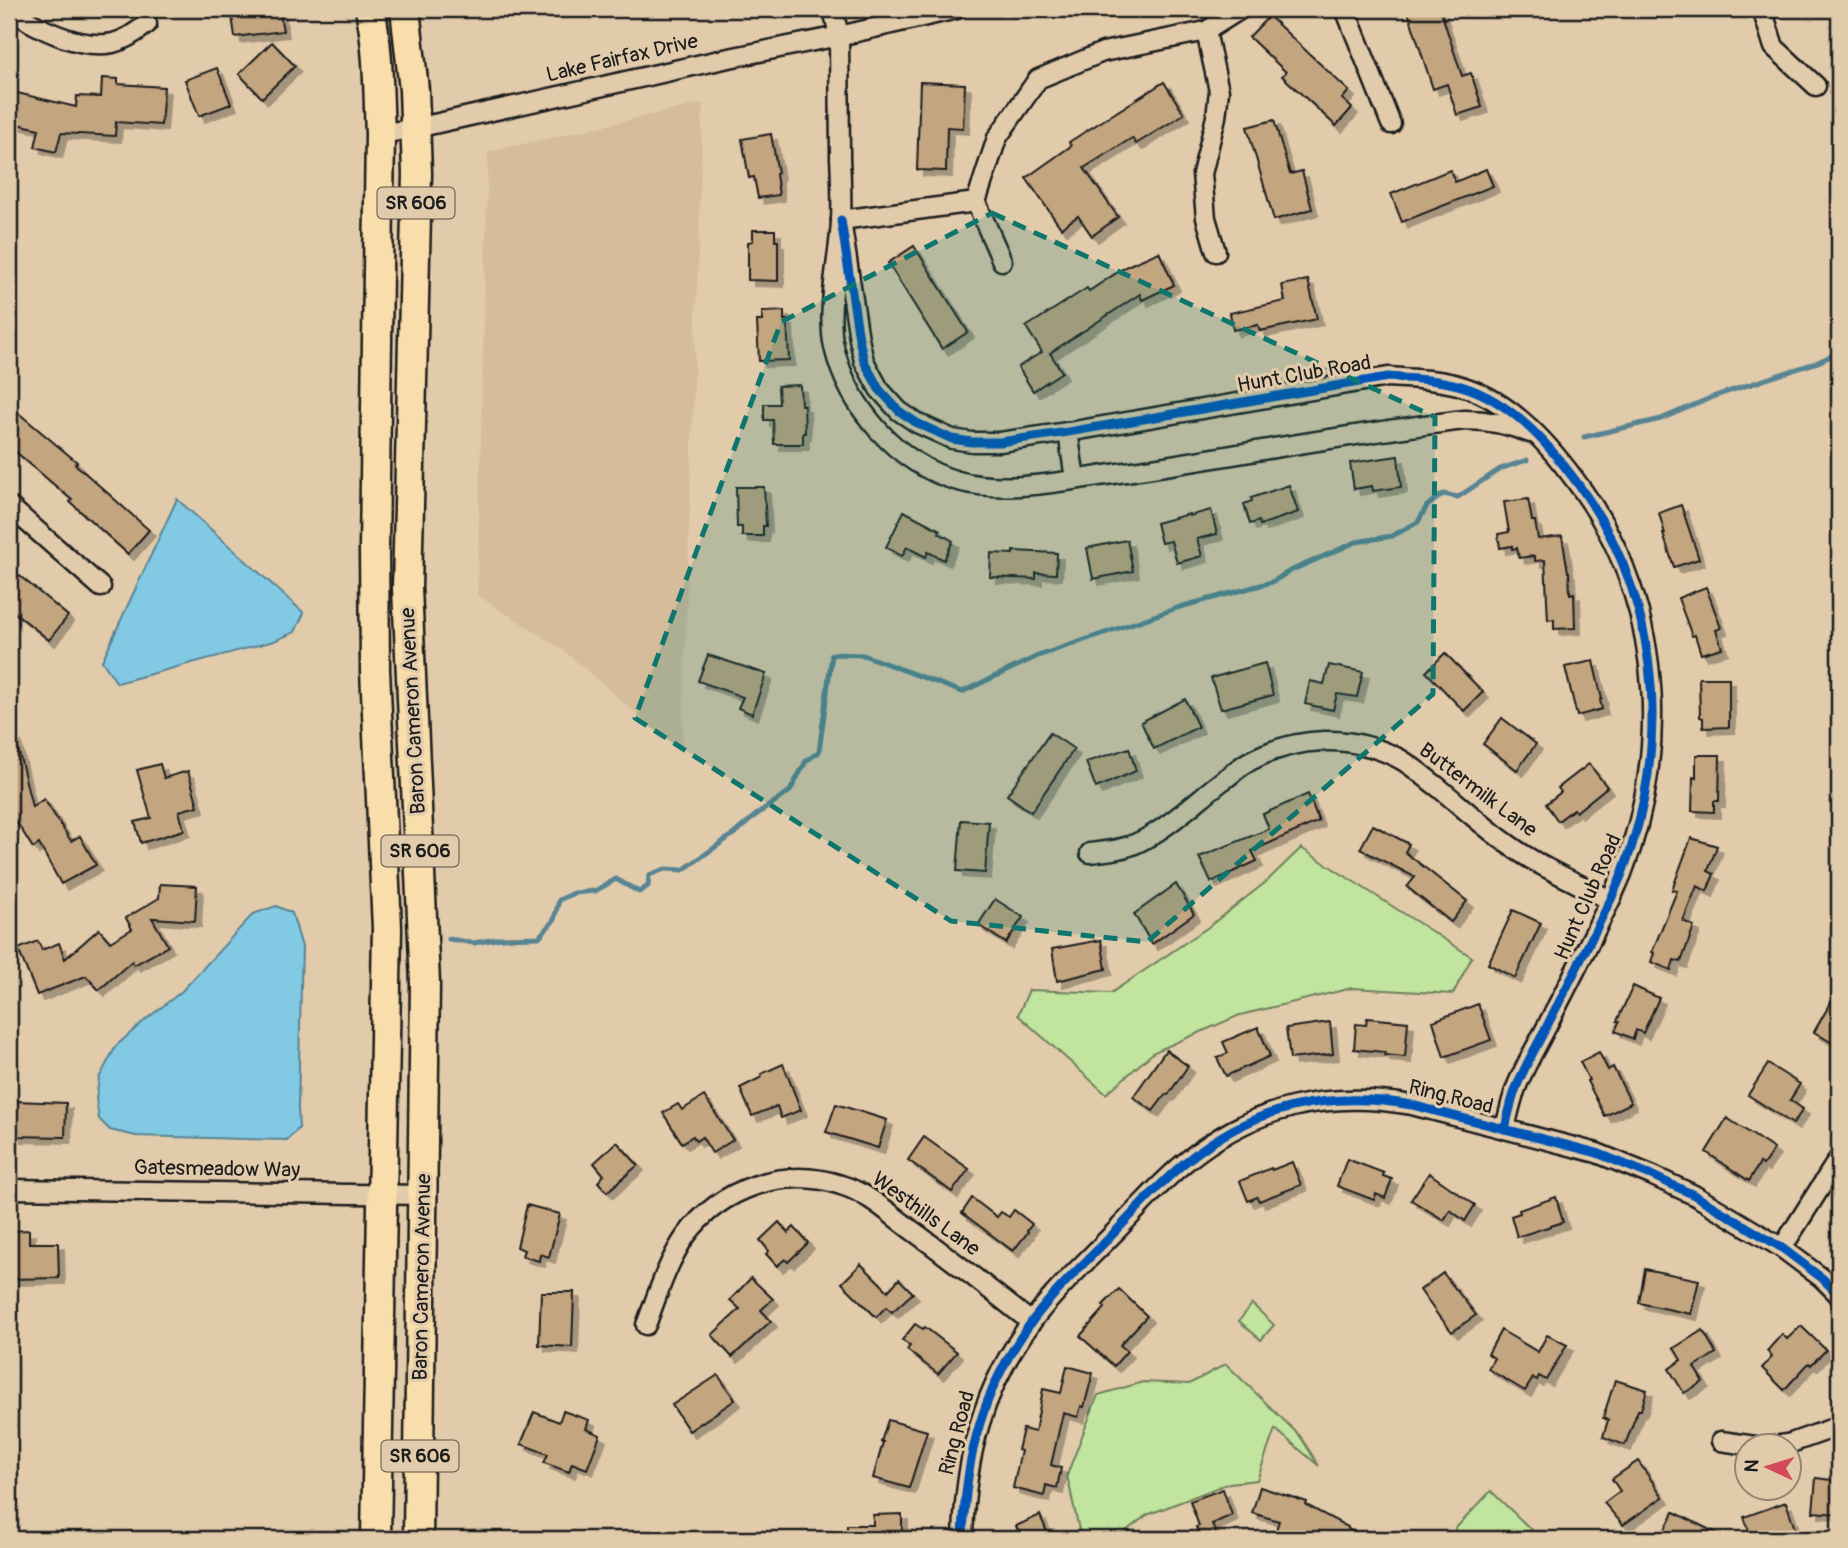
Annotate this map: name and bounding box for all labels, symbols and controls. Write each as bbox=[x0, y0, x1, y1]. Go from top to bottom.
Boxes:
street label: Lake Fairfax Drive bbox=[543, 27, 701, 89]
road number: SR 606 bbox=[378, 188, 454, 218]
street label: Hunt Club Road bbox=[1235, 349, 1373, 399]
street label: Baron Cameron Avenue bbox=[394, 606, 432, 815]
street label: Buttermilk Lane bbox=[1414, 737, 1543, 844]
street label: Hunt Club Road bbox=[1548, 830, 1628, 964]
road number: SR 606 bbox=[382, 836, 458, 866]
street label: Ring Road bbox=[1406, 1073, 1496, 1121]
street label: Gatesmeadow Way bbox=[134, 1154, 300, 1184]
street label: Westhills Lane bbox=[867, 1166, 986, 1263]
street label: Baron Cameron Avenue bbox=[407, 1173, 437, 1381]
street label: Ring Road bbox=[933, 1388, 981, 1478]
north arrow bbox=[1732, 1432, 1802, 1502]
road number: SR 606 bbox=[382, 1440, 458, 1472]
text: N bbox=[1740, 1458, 1764, 1473]

